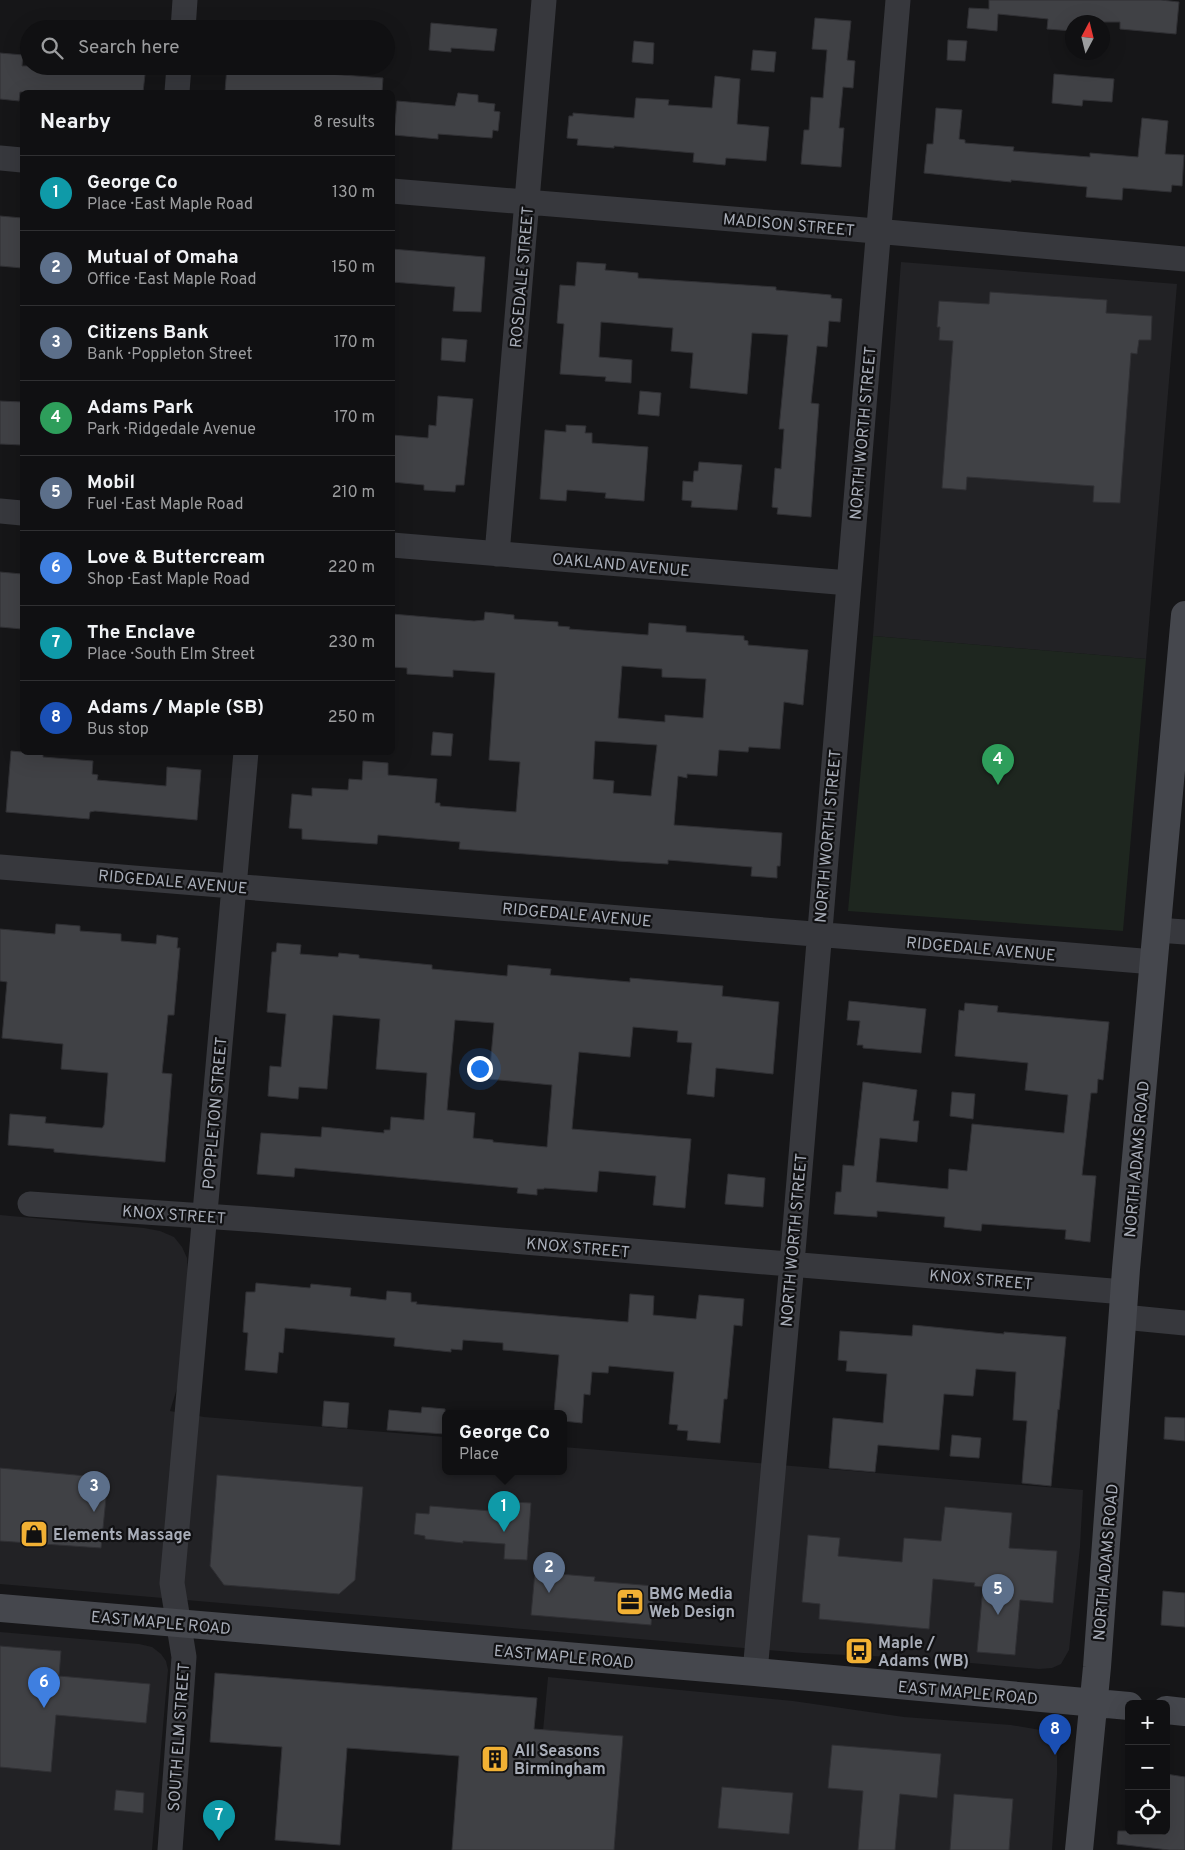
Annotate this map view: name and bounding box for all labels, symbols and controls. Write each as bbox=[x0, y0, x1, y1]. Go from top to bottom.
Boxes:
north arrow bbox=[1065, 15, 1110, 60]
search box bbox=[20, 20, 395, 75]
icon: search bbox=[38, 34, 66, 62]
text: Search here bbox=[78, 36, 180, 60]
text: Nearby bbox=[40, 109, 111, 136]
text: 8 results bbox=[313, 113, 375, 133]
text: George Co bbox=[87, 171, 178, 195]
text: 1 bbox=[53, 183, 59, 203]
text: 130 m bbox=[332, 183, 375, 203]
text: Place · East Maple Road bbox=[87, 195, 253, 215]
street label: ROSEDALE STREET bbox=[507, 206, 539, 349]
street label: MADISON STREET bbox=[722, 210, 856, 242]
text: Mutual of Omaha bbox=[87, 246, 239, 270]
text: 2 bbox=[51, 258, 61, 278]
text: 150 m bbox=[332, 258, 375, 278]
text: Office · East Maple Road bbox=[87, 270, 257, 290]
text: Citizens Bank bbox=[87, 321, 209, 345]
text: 3 bbox=[51, 333, 61, 353]
text: 170 m bbox=[334, 333, 375, 353]
text: Bank · Poppleton Street bbox=[87, 345, 252, 365]
street label: NORTH WORTH STREET bbox=[846, 346, 882, 521]
text: Adams Park bbox=[87, 396, 194, 420]
text: 4 bbox=[51, 408, 61, 428]
text: 170 m bbox=[334, 408, 375, 428]
text: Park · Ridgedale Avenue bbox=[87, 420, 256, 440]
text: Mobil bbox=[87, 471, 135, 495]
text: 5 bbox=[51, 483, 61, 503]
text: 210 m bbox=[332, 483, 375, 503]
text: Fuel · East Maple Road bbox=[87, 495, 243, 515]
text: Love & Buttercream bbox=[87, 546, 265, 570]
street label: OAKLAND AVENUE bbox=[551, 550, 690, 582]
text: 6 bbox=[51, 558, 61, 578]
text: 220 m bbox=[328, 558, 375, 578]
text: Shop · East Maple Road bbox=[87, 570, 250, 590]
text: The Enclave bbox=[87, 621, 195, 645]
text: 7 bbox=[52, 633, 60, 653]
text: 230 m bbox=[328, 633, 375, 653]
text: Place · South Elm Street bbox=[87, 645, 255, 665]
text: Adams / Maple (SB) bbox=[87, 696, 264, 720]
text: 8 bbox=[51, 708, 61, 728]
text: 250 m bbox=[328, 708, 375, 728]
text: Bus stop bbox=[87, 720, 149, 740]
pin: 4 bbox=[982, 744, 1014, 785]
street label: NORTH WORTH STREET bbox=[811, 749, 847, 924]
street label: RIDGEDALE AVENUE bbox=[97, 867, 248, 899]
street label: RIDGEDALE AVENUE bbox=[501, 900, 652, 932]
street label: RIDGEDALE AVENUE bbox=[905, 934, 1056, 966]
street label: POPPLETON STREET bbox=[199, 1036, 233, 1190]
your location bbox=[467, 1056, 493, 1082]
street label: NORTH ADAMS ROAD bbox=[1121, 1080, 1155, 1238]
street label: NORTH WORTH STREET bbox=[777, 1153, 813, 1328]
street label: KNOX STREET bbox=[121, 1202, 226, 1230]
street label: KNOX STREET bbox=[525, 1234, 630, 1263]
street label: KNOX STREET bbox=[928, 1266, 1033, 1295]
popup bbox=[442, 1410, 567, 1475]
text: George Co bbox=[459, 1421, 550, 1445]
text: Place bbox=[459, 1445, 499, 1465]
pin: 3 bbox=[78, 1471, 110, 1512]
street label: NORTH ADAMS ROAD bbox=[1090, 1483, 1124, 1641]
pin: 1 bbox=[488, 1491, 520, 1532]
shop icon: Elements Massage bbox=[19, 1519, 49, 1549]
place label: Elements Massage bbox=[53, 1526, 191, 1546]
pin: 2 bbox=[533, 1552, 565, 1593]
pin: 5 bbox=[982, 1574, 1014, 1615]
place label: BMG Media Web Design bbox=[649, 1585, 735, 1623]
office icon: BMG Media Web Design bbox=[615, 1587, 645, 1617]
street label: EAST MAPLE ROAD bbox=[90, 1608, 232, 1640]
place label: Maple / Adams (WB) bbox=[878, 1634, 969, 1672]
bus stop icon: Maple / Adams (WB) bbox=[844, 1636, 874, 1666]
street label: EAST MAPLE ROAD bbox=[493, 1642, 635, 1674]
street label: SOUTH ELM STREET bbox=[165, 1662, 195, 1812]
pin: 6 bbox=[28, 1667, 60, 1708]
street label: EAST MAPLE ROAD bbox=[897, 1678, 1039, 1710]
map controls bbox=[1125, 1700, 1170, 1835]
button: + bbox=[1125, 1700, 1170, 1745]
pin: 8 bbox=[1039, 1714, 1071, 1755]
place label: All Seasons Birmingham bbox=[514, 1742, 606, 1780]
building icon: All Seasons Birmingham bbox=[480, 1744, 510, 1774]
button: − bbox=[1125, 1745, 1170, 1790]
button: locate bbox=[1125, 1790, 1170, 1835]
pin: 7 bbox=[203, 1800, 235, 1841]

